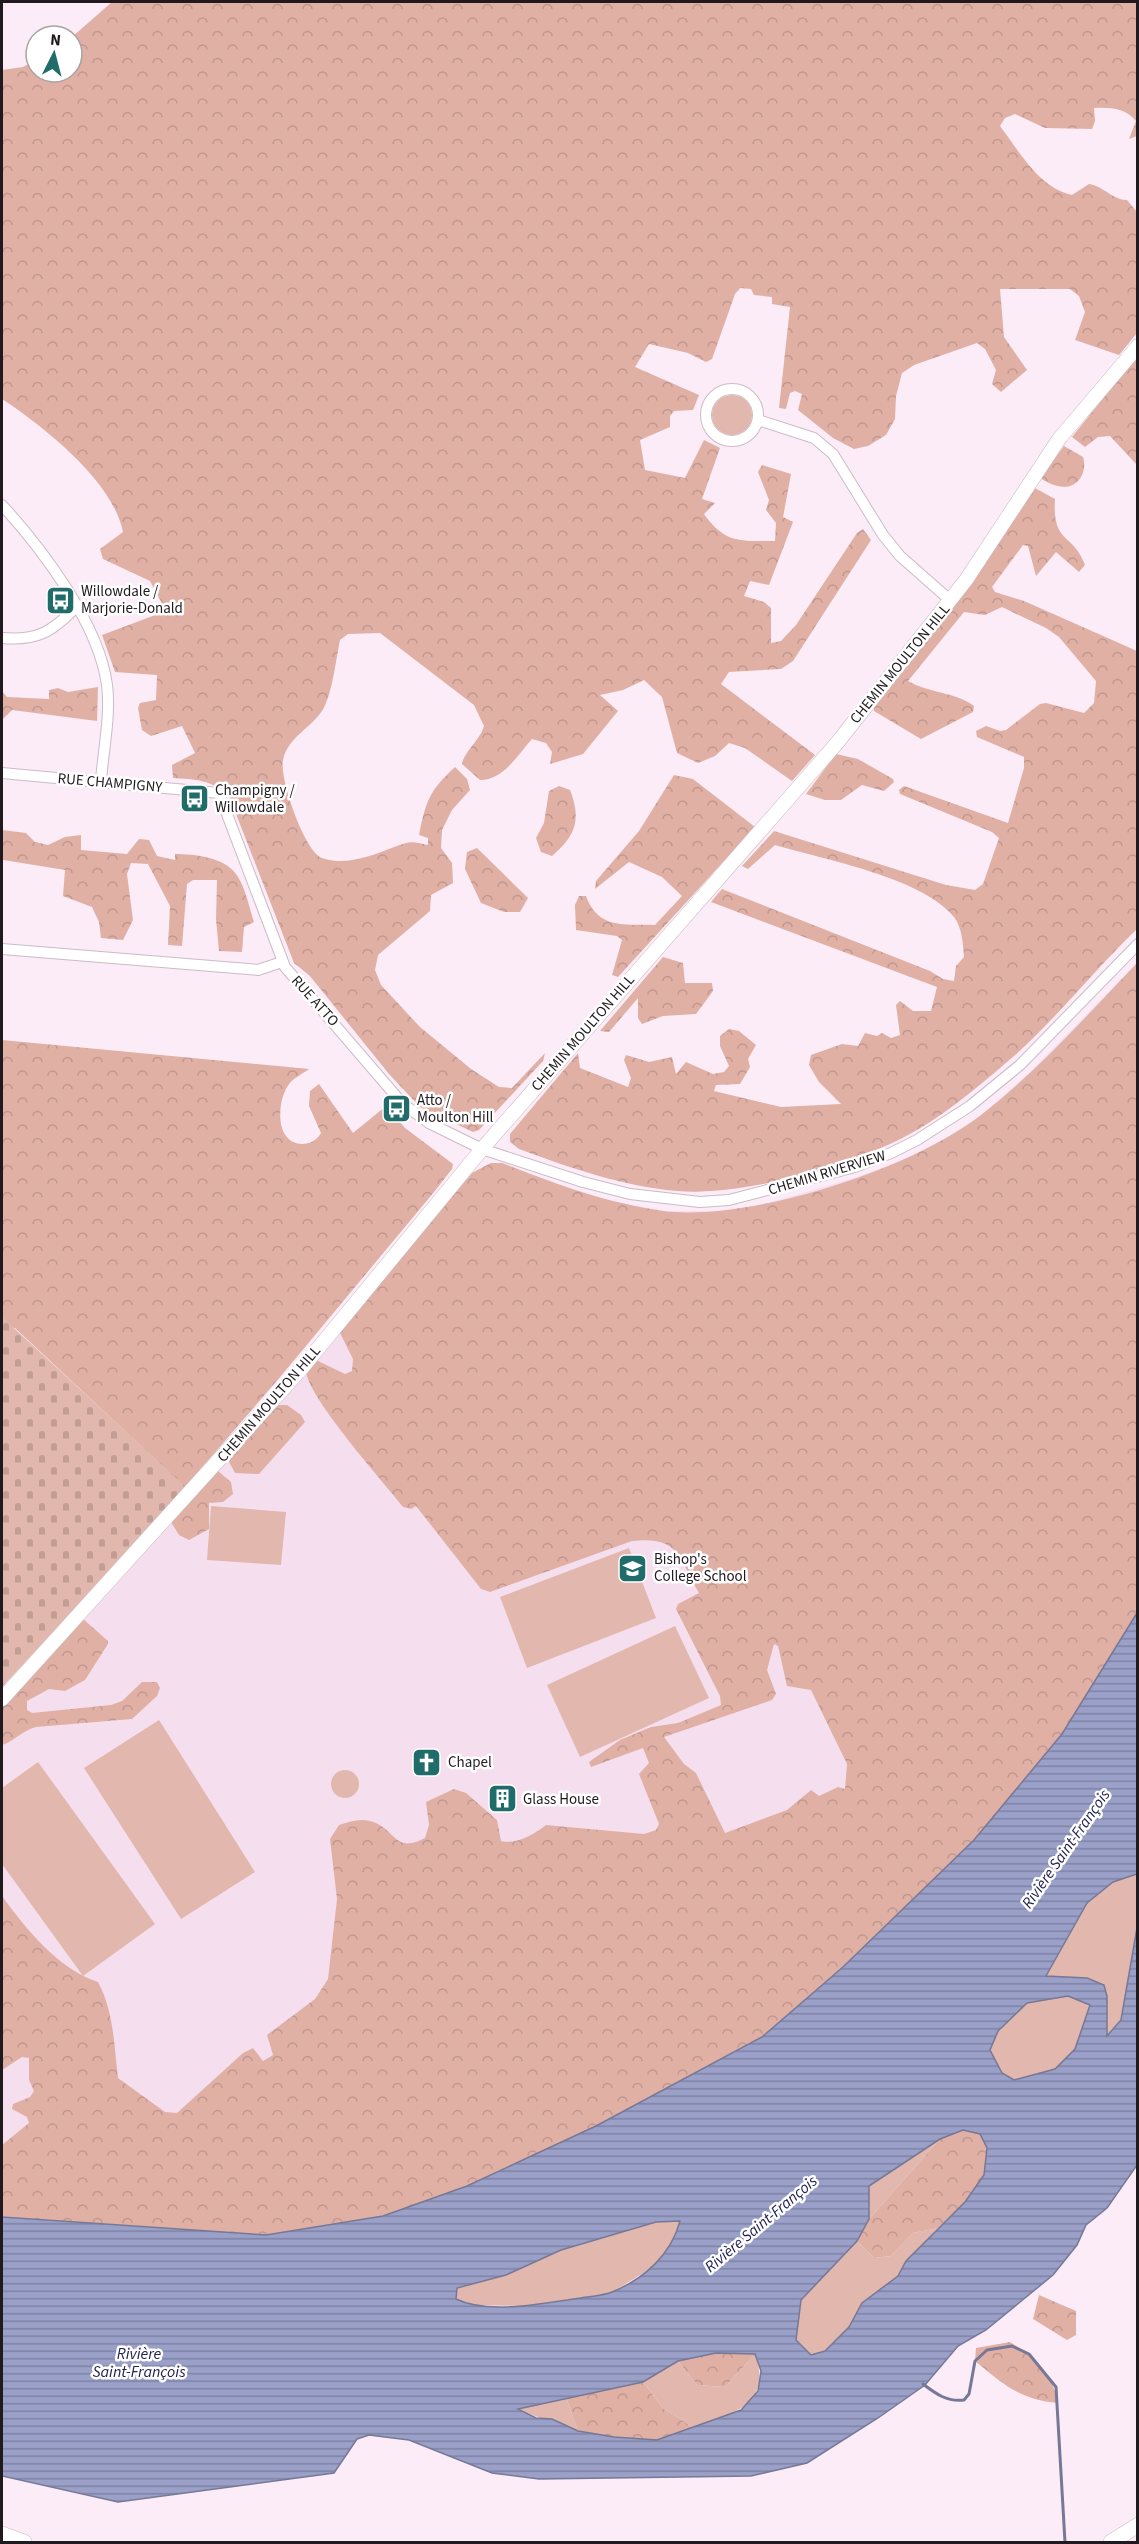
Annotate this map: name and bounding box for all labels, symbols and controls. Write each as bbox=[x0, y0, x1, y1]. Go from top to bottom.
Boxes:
north arrow bbox=[24, 24, 84, 84]
text: N bbox=[49, 29, 62, 52]
place label: Willowdale / Marjorie-Donald bbox=[81, 581, 183, 619]
bus stop icon: Willowdale / Marjorie-Donald bbox=[44, 584, 76, 616]
street label: CHEMIN MOULTON HILL bbox=[845, 600, 955, 728]
street label: RUE CHAMPIGNY bbox=[57, 768, 164, 798]
place label: Champigny / Willowdale bbox=[215, 780, 296, 818]
bus stop icon: Champigny / Willowdale bbox=[178, 783, 210, 815]
street label: CHEMIN MOULTON HILL bbox=[526, 970, 640, 1096]
street label: RUE ATTO bbox=[286, 971, 344, 1031]
place label: Atto / Moulton Hill bbox=[417, 1090, 494, 1128]
bus stop icon: Atto / Moulton Hill bbox=[380, 1093, 412, 1125]
street label: CHEMIN RIVERVIEW bbox=[766, 1145, 889, 1201]
street label: CHEMIN MOULTON HILL bbox=[212, 1341, 326, 1467]
place label: Bishop's College School bbox=[654, 1549, 747, 1587]
school or university icon: Bishop's College School bbox=[617, 1552, 649, 1584]
church icon: Chapel bbox=[411, 1746, 443, 1778]
place label: Chapel bbox=[448, 1752, 492, 1773]
building icon: Glass House bbox=[486, 1783, 518, 1815]
water label: Rivière Saint-François bbox=[1017, 1785, 1116, 1913]
place label: Glass House bbox=[523, 1789, 599, 1810]
water label: Rivière Saint-François bbox=[700, 2170, 822, 2278]
water label: Rivière Saint-François bbox=[92, 2343, 186, 2383]

